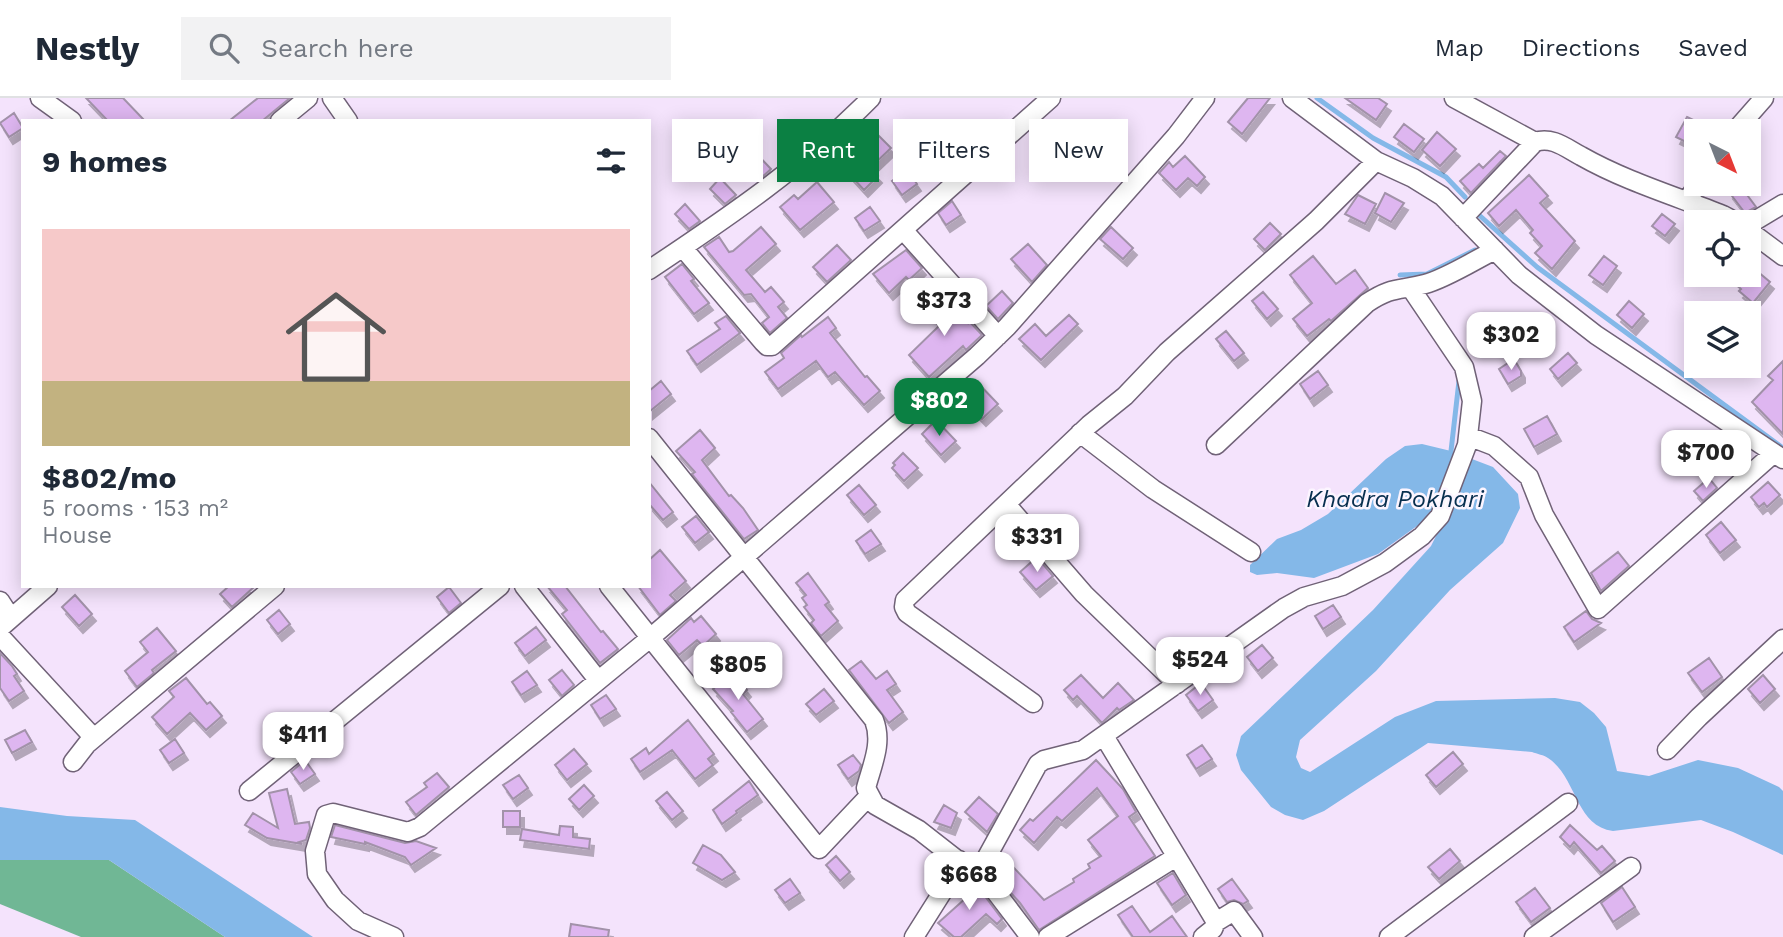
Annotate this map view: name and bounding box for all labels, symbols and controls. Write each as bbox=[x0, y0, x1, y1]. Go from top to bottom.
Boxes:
search box bbox=[181, 17, 671, 80]
text: Nestly bbox=[35, 29, 139, 68]
icon: search bbox=[205, 29, 243, 67]
text: Search here bbox=[261, 33, 414, 63]
text: Map bbox=[1435, 34, 1484, 62]
text: Directions bbox=[1522, 34, 1640, 62]
text: Saved bbox=[1678, 34, 1748, 62]
chip: Buy bbox=[672, 119, 763, 182]
chip: Rent bbox=[777, 119, 879, 182]
chip: Filters bbox=[893, 119, 1015, 182]
chip: New bbox=[1029, 119, 1128, 182]
north arrow bbox=[1684, 119, 1760, 196]
map controls bbox=[1684, 119, 1761, 378]
icon: filters bbox=[592, 142, 630, 180]
text: 9 homes bbox=[42, 144, 167, 179]
button: locate bbox=[1684, 210, 1761, 287]
icon: home bbox=[273, 274, 399, 400]
pin: $373 bbox=[903, 278, 985, 338]
text: $373 bbox=[916, 287, 972, 314]
button: layers bbox=[1684, 301, 1761, 378]
pin: $302 bbox=[1470, 313, 1552, 372]
text: $302 bbox=[1483, 321, 1539, 348]
pin: $802 bbox=[898, 378, 980, 438]
text: $802 bbox=[910, 387, 968, 414]
pin: $700 bbox=[1665, 430, 1747, 490]
text: $700 bbox=[1677, 439, 1735, 466]
text: $802/mo bbox=[42, 460, 176, 495]
water label: Khadra Pokhari bbox=[1306, 485, 1484, 513]
text: 5 rooms · 153 m² bbox=[42, 495, 228, 522]
pin: $331 bbox=[996, 514, 1078, 574]
text: House bbox=[42, 522, 112, 549]
text: $331 bbox=[1011, 523, 1063, 550]
pin: $524 bbox=[1159, 638, 1241, 697]
pin: $805 bbox=[697, 642, 779, 702]
text: $524 bbox=[1172, 646, 1228, 673]
text: $805 bbox=[709, 651, 767, 678]
pin: $411 bbox=[262, 712, 344, 772]
text: $411 bbox=[279, 721, 327, 748]
pin: $668 bbox=[928, 852, 1010, 912]
text: $668 bbox=[940, 861, 998, 888]

